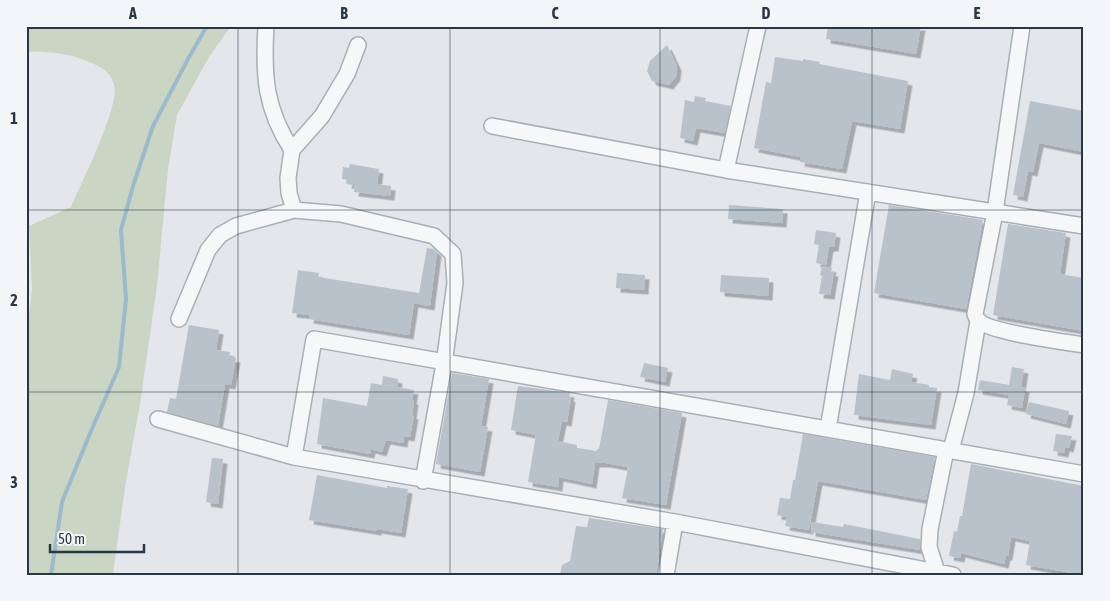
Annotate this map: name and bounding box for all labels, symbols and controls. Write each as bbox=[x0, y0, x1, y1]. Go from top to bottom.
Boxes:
text: A bbox=[128, 4, 137, 22]
text: B bbox=[340, 4, 348, 22]
text: C bbox=[551, 4, 559, 22]
text: D bbox=[762, 4, 771, 22]
text: E bbox=[974, 4, 981, 22]
text: 1 bbox=[10, 109, 18, 127]
text: 2 bbox=[10, 291, 18, 309]
text: 3 bbox=[10, 473, 18, 491]
scale bar bbox=[50, 521, 144, 553]
text: 50 m bbox=[58, 530, 85, 547]

